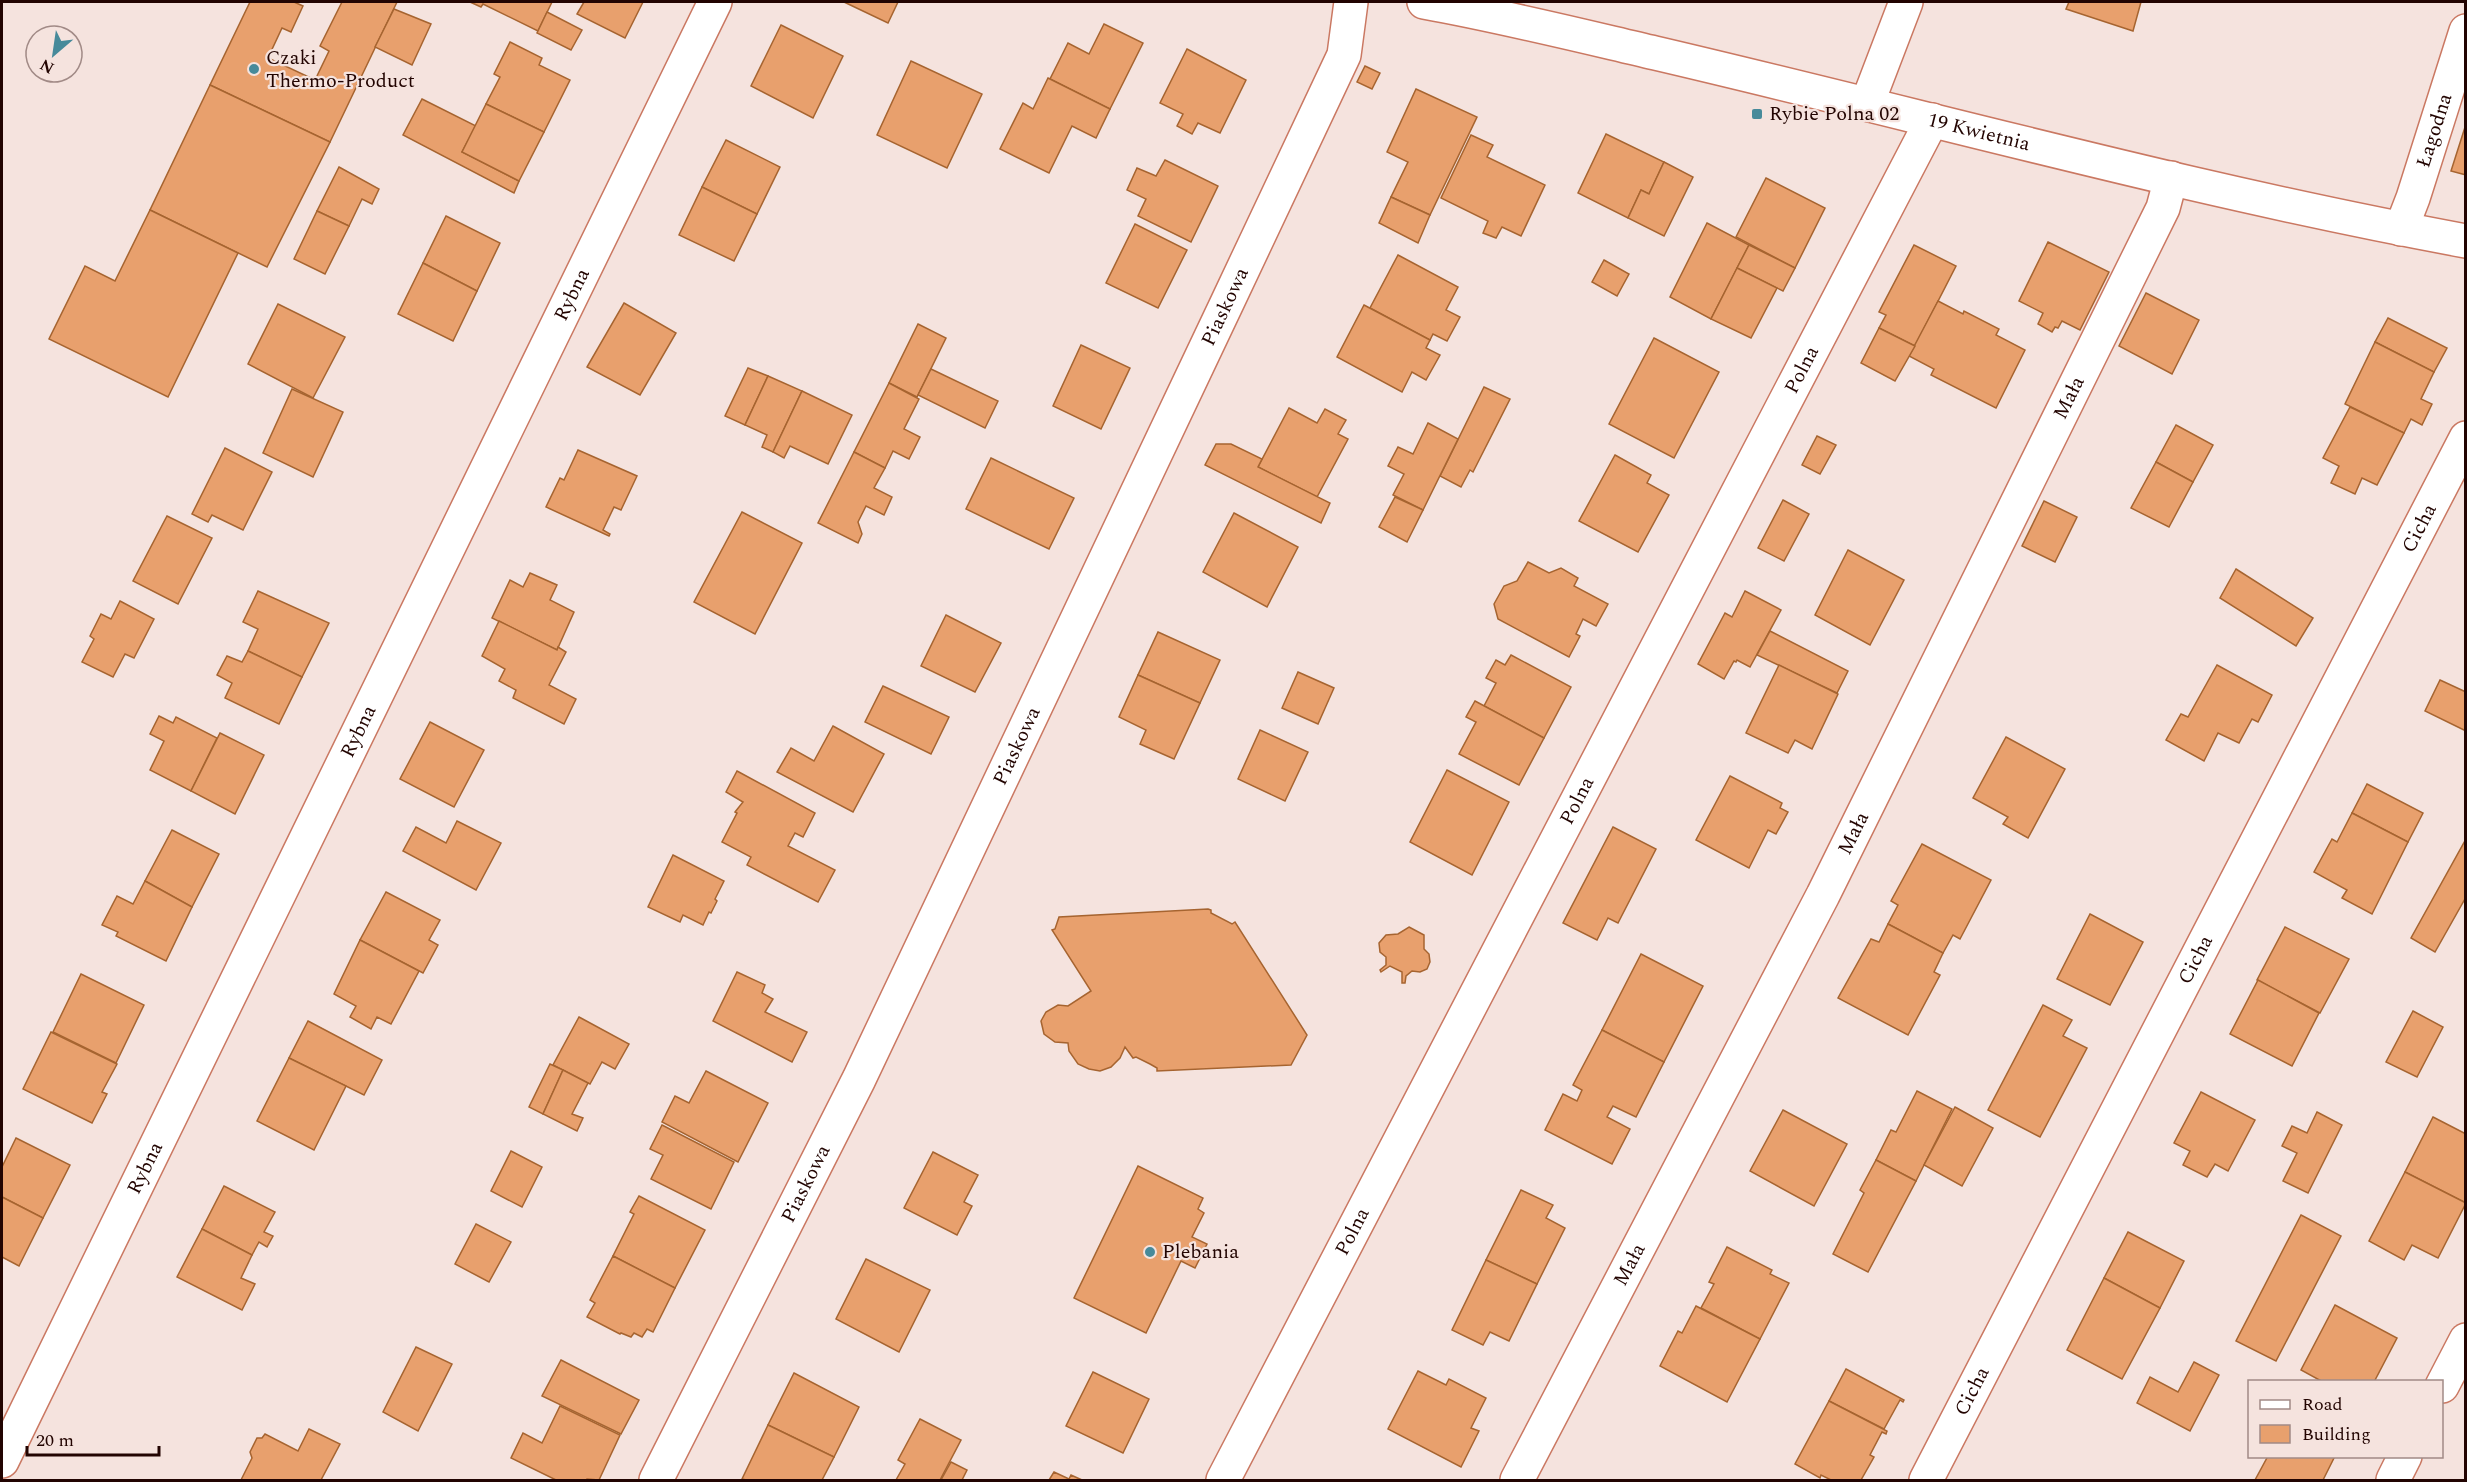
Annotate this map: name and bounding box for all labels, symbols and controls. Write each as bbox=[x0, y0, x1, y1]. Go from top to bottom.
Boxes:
north arrow bbox=[24, 24, 84, 84]
place label: Czaki Thermo-Product bbox=[266, 43, 415, 96]
text: N bbox=[36, 53, 59, 80]
marker: Czaki Thermo-Product bbox=[247, 62, 261, 76]
street label: Łagodna bbox=[2409, 89, 2460, 172]
place label: Rybie Polna 02 bbox=[1769, 99, 1899, 129]
street label: 19 Kwietnia bbox=[1924, 105, 2034, 159]
marker: Rybie Polna 02 bbox=[1750, 107, 1764, 121]
street label: Piaskowa bbox=[1194, 262, 1257, 351]
street label: Rybna bbox=[546, 263, 598, 326]
street label: Polna bbox=[1777, 340, 1827, 399]
street label: Mała bbox=[2046, 371, 2093, 424]
street label: Cicha bbox=[2394, 498, 2445, 558]
street label: Rybna bbox=[333, 700, 384, 763]
street label: Piaskowa bbox=[985, 701, 1049, 790]
street label: Polna bbox=[1552, 771, 1602, 830]
street label: Mała bbox=[1830, 807, 1877, 860]
street label: Cicha bbox=[2170, 930, 2221, 990]
street label: Rybna bbox=[120, 1136, 171, 1200]
street label: Piaskowa bbox=[774, 1139, 838, 1228]
street label: Polna bbox=[1327, 1202, 1377, 1261]
place label: Plebania bbox=[1162, 1237, 1239, 1267]
street label: Mała bbox=[1606, 1238, 1653, 1291]
marker: Plebania bbox=[1143, 1245, 1157, 1259]
street label: Cicha bbox=[1947, 1361, 1997, 1421]
legend bbox=[2248, 1380, 2443, 1458]
text: Road bbox=[2302, 1391, 2343, 1418]
scale bar bbox=[27, 1419, 159, 1457]
text: Building bbox=[2302, 1421, 2371, 1448]
text: 20 m bbox=[36, 1427, 74, 1454]

